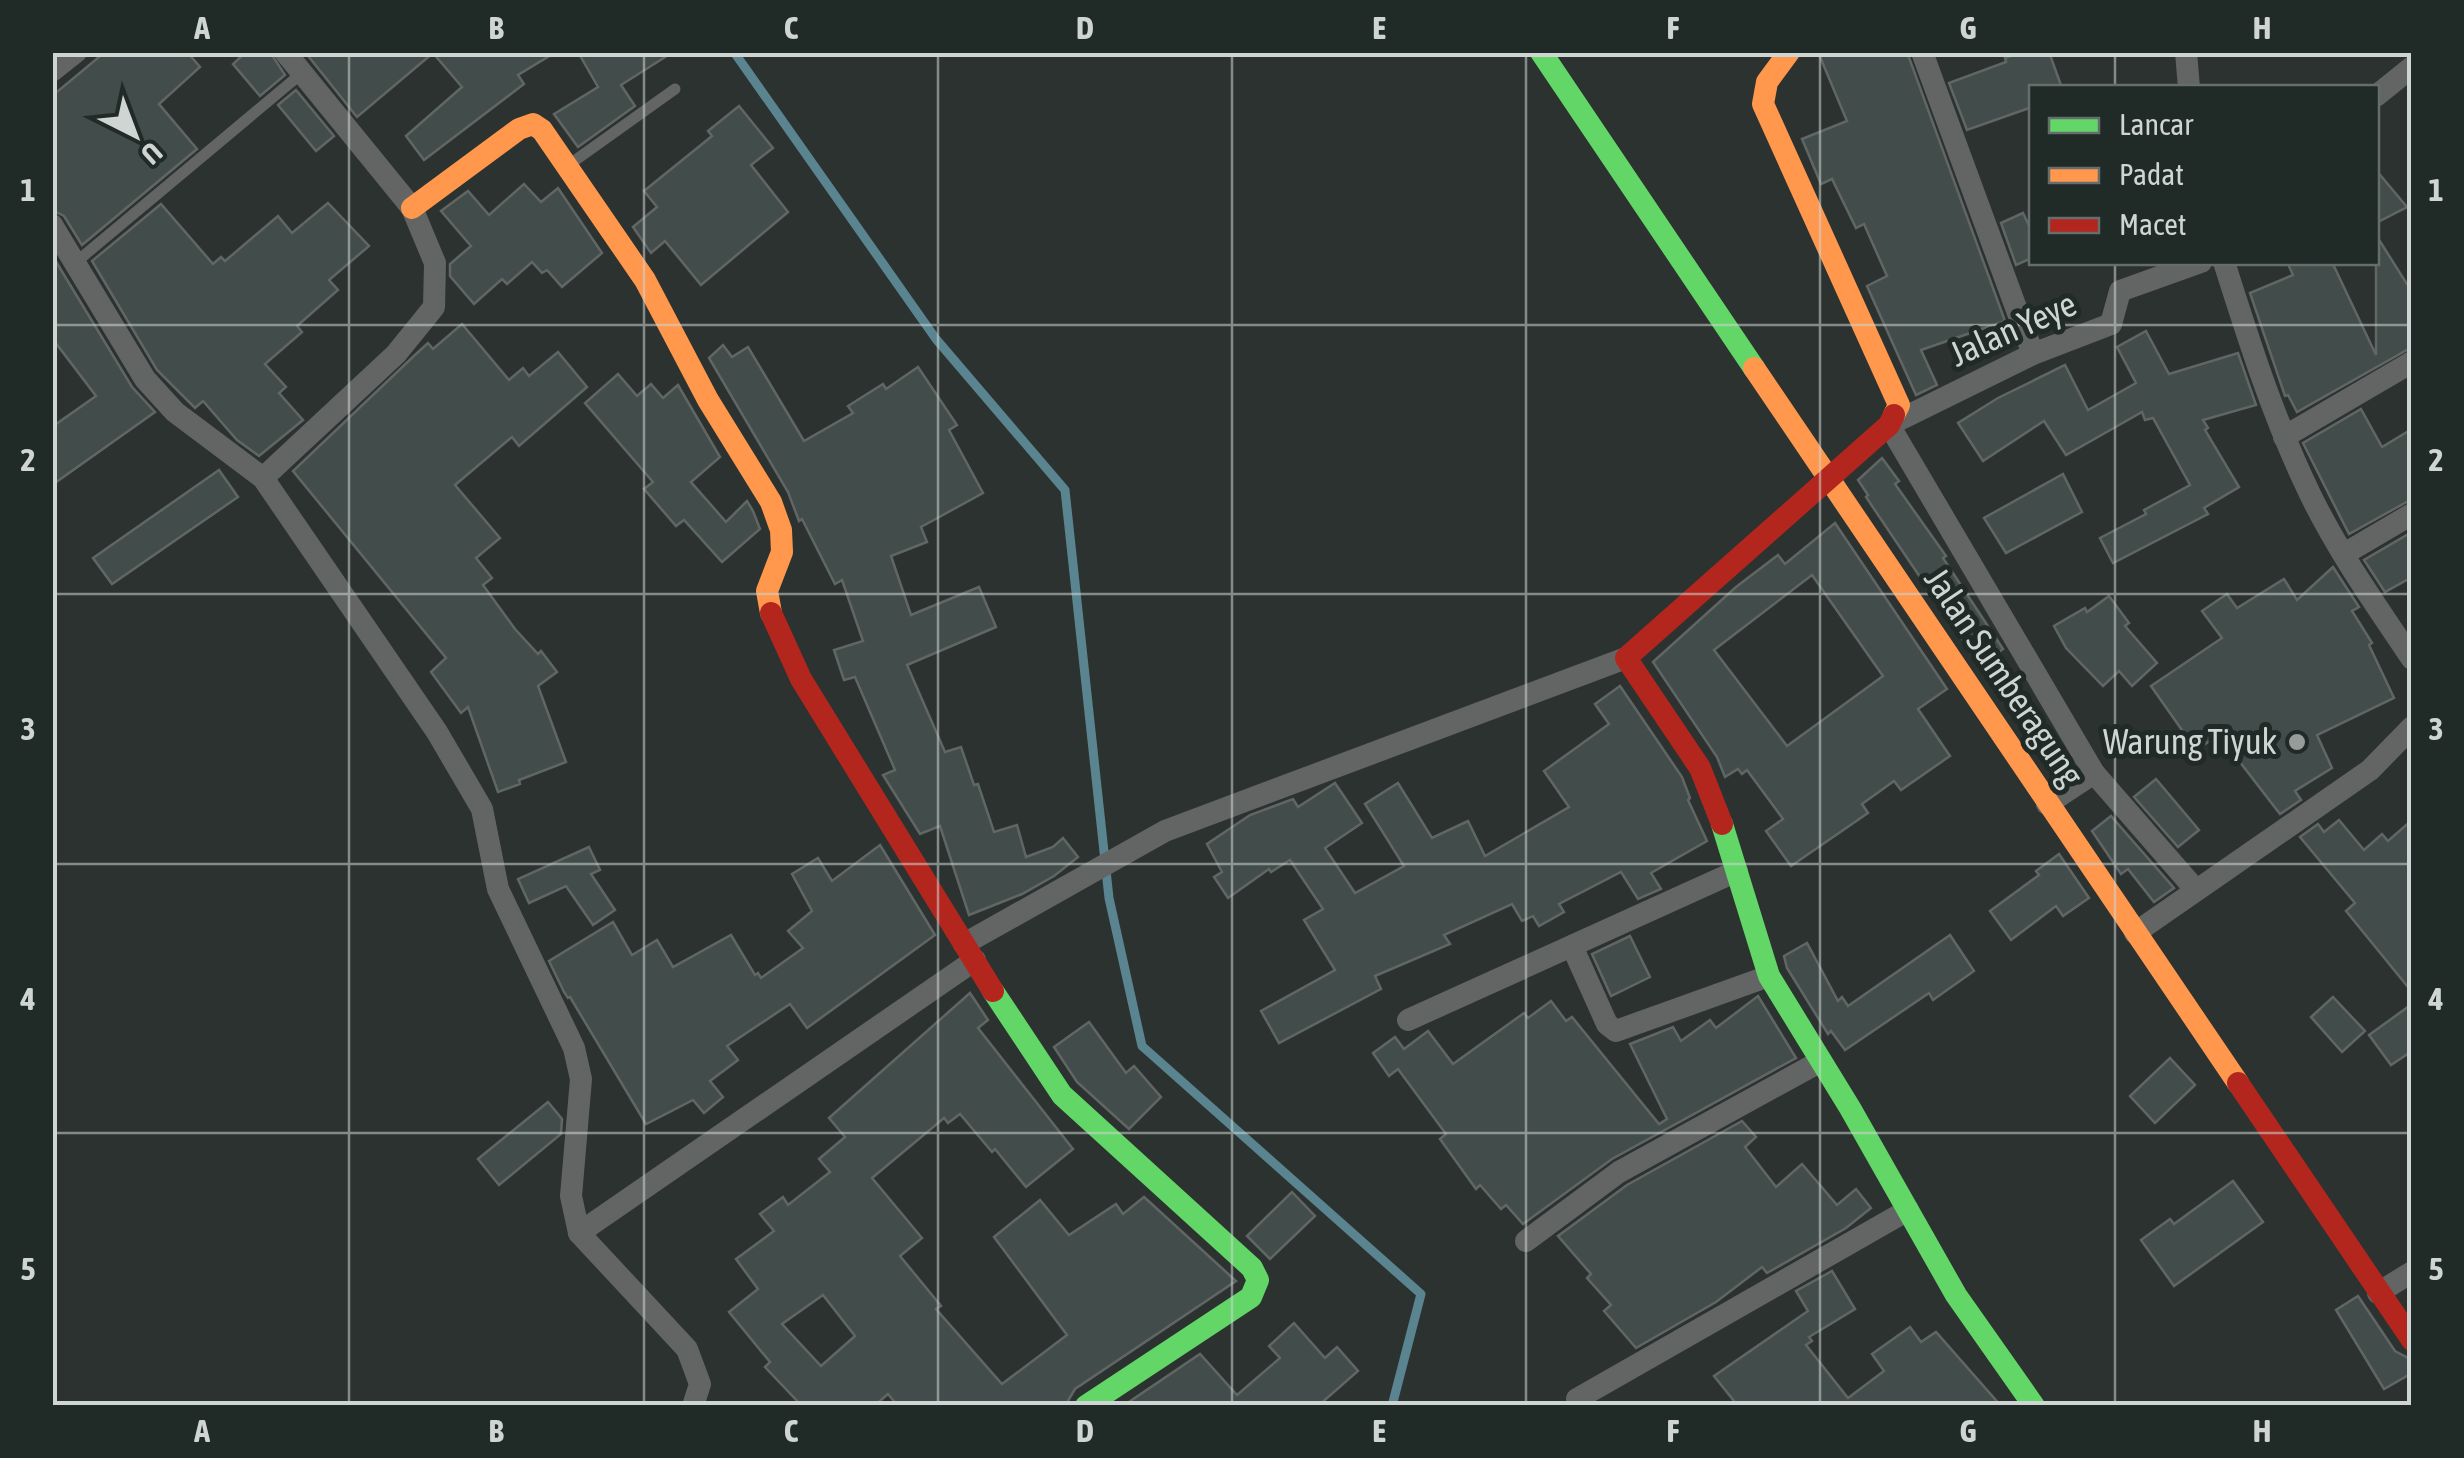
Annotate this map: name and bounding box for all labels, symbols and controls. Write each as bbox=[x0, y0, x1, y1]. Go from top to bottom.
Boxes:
text: A bbox=[193, 9, 210, 46]
text: B bbox=[488, 9, 504, 46]
text: C bbox=[784, 9, 799, 46]
text: D bbox=[1076, 9, 1094, 46]
text: E bbox=[1372, 9, 1386, 46]
text: F bbox=[1667, 9, 1680, 46]
text: G bbox=[1960, 9, 1977, 46]
text: H bbox=[2253, 9, 2271, 46]
north arrow bbox=[85, 85, 185, 185]
legend bbox=[2029, 85, 2379, 265]
text: Lancar bbox=[2119, 107, 2194, 141]
text: U bbox=[135, 136, 169, 171]
text: Padat bbox=[2119, 157, 2184, 191]
text: 1 bbox=[20, 171, 36, 208]
text: 1 bbox=[2428, 171, 2444, 208]
text: Macet bbox=[2119, 207, 2186, 241]
street label: Jalan Yeye bbox=[1943, 283, 2082, 374]
text: 2 bbox=[20, 441, 36, 478]
text: 2 bbox=[2428, 441, 2444, 478]
street label: Jalan Sumberagung bbox=[1917, 560, 2092, 793]
text: 3 bbox=[20, 710, 36, 747]
text: 3 bbox=[2428, 710, 2444, 747]
place label: Warung Tiyuk bbox=[2103, 721, 2277, 761]
marker: Warung Tiyuk bbox=[2286, 731, 2308, 753]
text: 4 bbox=[19, 980, 36, 1017]
text: 4 bbox=[2427, 980, 2444, 1017]
text: 5 bbox=[20, 1250, 36, 1287]
text: 5 bbox=[2428, 1250, 2444, 1287]
text: A bbox=[193, 1412, 210, 1449]
text: B bbox=[488, 1412, 504, 1449]
text: C bbox=[784, 1412, 799, 1449]
text: D bbox=[1076, 1412, 1094, 1449]
text: E bbox=[1372, 1412, 1386, 1449]
text: F bbox=[1667, 1412, 1680, 1449]
text: G bbox=[1960, 1412, 1977, 1449]
text: H bbox=[2253, 1412, 2271, 1449]

